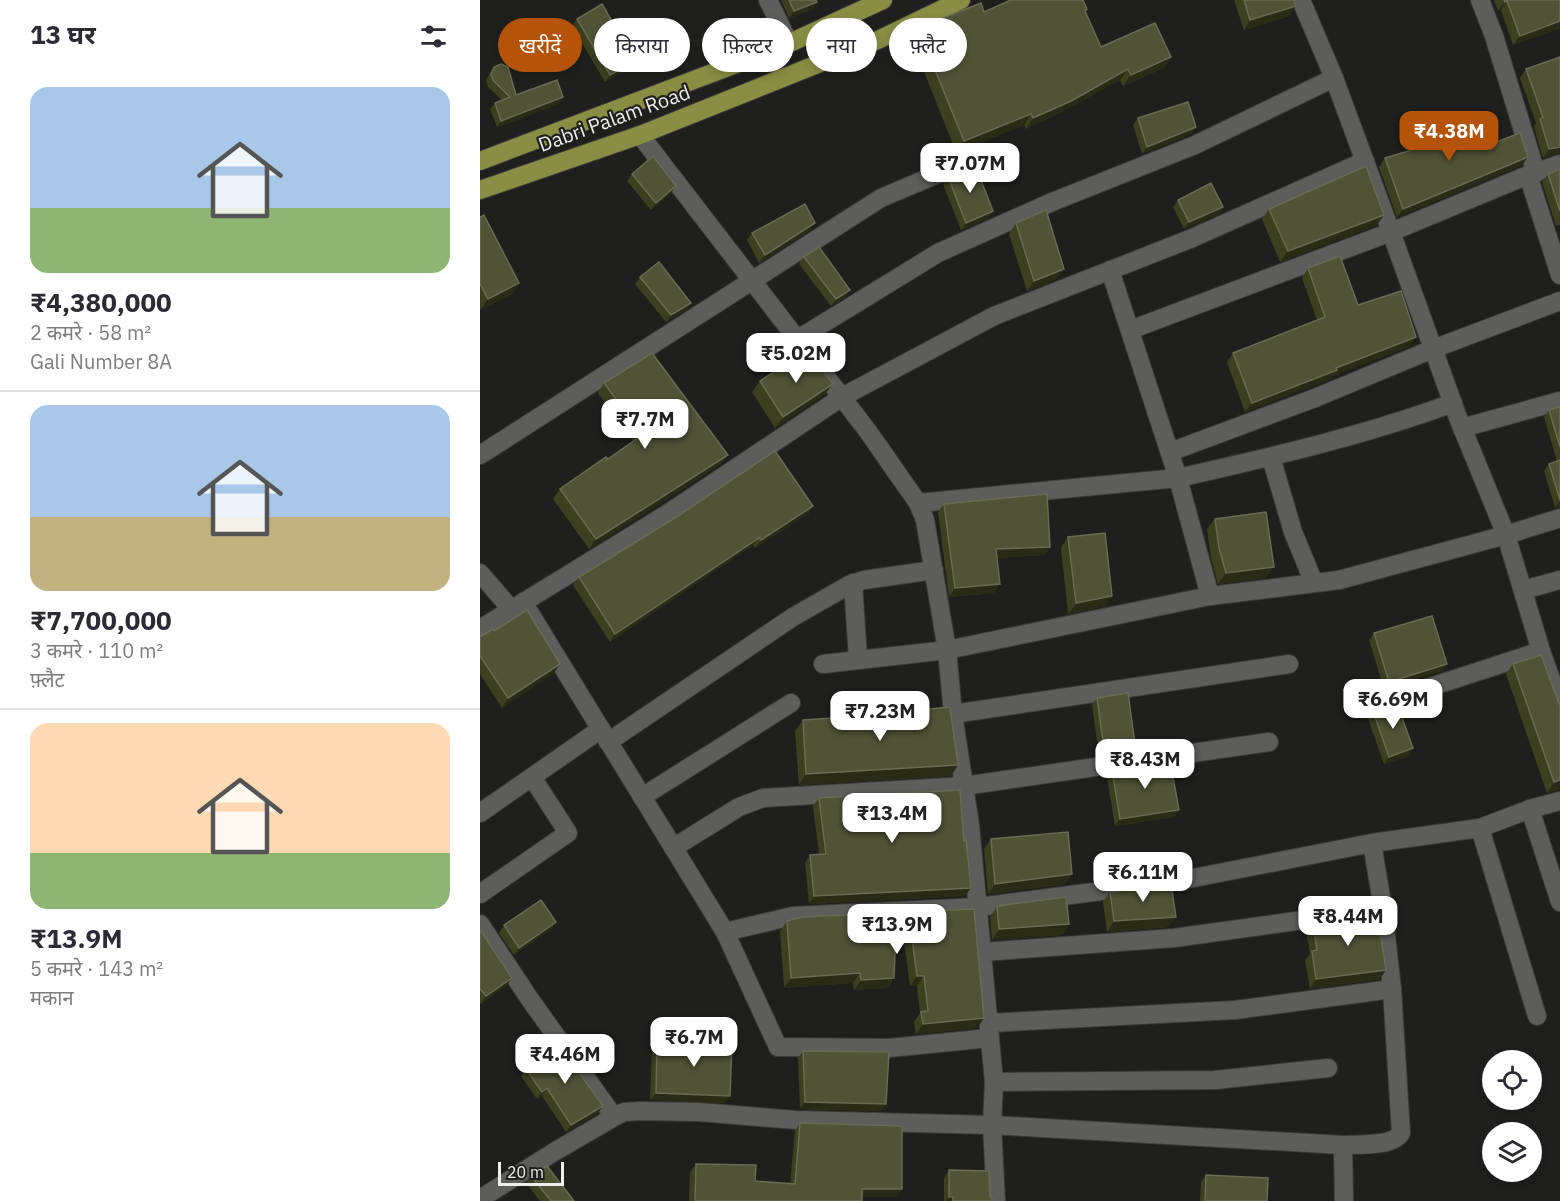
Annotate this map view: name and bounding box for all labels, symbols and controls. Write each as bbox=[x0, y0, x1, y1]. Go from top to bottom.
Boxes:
text: 13 घर bbox=[30, 17, 96, 51]
chip: खरीदें bbox=[498, 18, 582, 72]
chip: किराया bbox=[594, 18, 690, 72]
chip: फ़िल्टर bbox=[702, 18, 794, 72]
chip: नया bbox=[806, 18, 877, 72]
chip: फ़्लैट bbox=[889, 18, 967, 72]
icon: filters bbox=[417, 20, 450, 53]
street label: Dabri Palam Road bbox=[534, 78, 694, 158]
pin: ₹4.38M bbox=[1400, 111, 1498, 162]
text: ₹4.38M bbox=[1413, 117, 1485, 144]
icon: home bbox=[186, 126, 294, 234]
pin: ₹7.07M bbox=[921, 143, 1019, 194]
text: ₹7.07M bbox=[934, 149, 1006, 176]
text: ₹4,380,000 bbox=[30, 285, 172, 319]
text: 2 कमरे · 58 m² bbox=[30, 319, 151, 346]
pin: ₹5.02M bbox=[747, 333, 845, 384]
text: ₹5.02M bbox=[760, 339, 832, 366]
text: Gali Number 8A bbox=[30, 348, 172, 375]
pin: ₹7.7M bbox=[603, 399, 687, 450]
text: ₹7.7M bbox=[615, 405, 675, 432]
icon: home bbox=[186, 444, 294, 552]
text: ₹7,700,000 bbox=[30, 603, 172, 637]
text: 3 कमरे · 110 m² bbox=[30, 637, 163, 664]
text: फ़्लैट bbox=[30, 666, 65, 693]
pin: ₹6.69M bbox=[1344, 679, 1442, 730]
text: ₹6.69M bbox=[1357, 685, 1429, 712]
pin: ₹7.23M bbox=[831, 691, 929, 742]
text: ₹7.23M bbox=[844, 697, 916, 724]
pin: ₹8.43M bbox=[1096, 739, 1194, 790]
text: ₹8.43M bbox=[1109, 745, 1181, 772]
icon: home bbox=[186, 762, 294, 870]
pin: ₹13.4M bbox=[843, 793, 941, 844]
text: ₹13.4M bbox=[856, 799, 928, 826]
pin: ₹6.11M bbox=[1094, 852, 1192, 903]
text: ₹6.11M bbox=[1107, 858, 1179, 885]
pin: ₹8.44M bbox=[1299, 896, 1397, 947]
text: ₹8.44M bbox=[1312, 902, 1384, 929]
pin: ₹13.9M bbox=[848, 904, 946, 955]
text: ₹13.9M bbox=[861, 910, 933, 937]
text: ₹13.9M bbox=[30, 921, 123, 955]
text: 5 कमरे · 143 m² bbox=[30, 955, 163, 982]
text: मकान bbox=[30, 984, 74, 1011]
pin: ₹6.7M bbox=[652, 1017, 736, 1068]
text: ₹6.7M bbox=[664, 1023, 724, 1050]
pin: ₹4.46M bbox=[516, 1034, 614, 1085]
text: ₹4.46M bbox=[529, 1040, 601, 1067]
map controls bbox=[1482, 1050, 1542, 1182]
button: locate bbox=[1482, 1050, 1542, 1110]
button: layers bbox=[1482, 1122, 1542, 1182]
scale bar bbox=[498, 1159, 564, 1186]
text: 20 m bbox=[507, 1162, 544, 1182]

